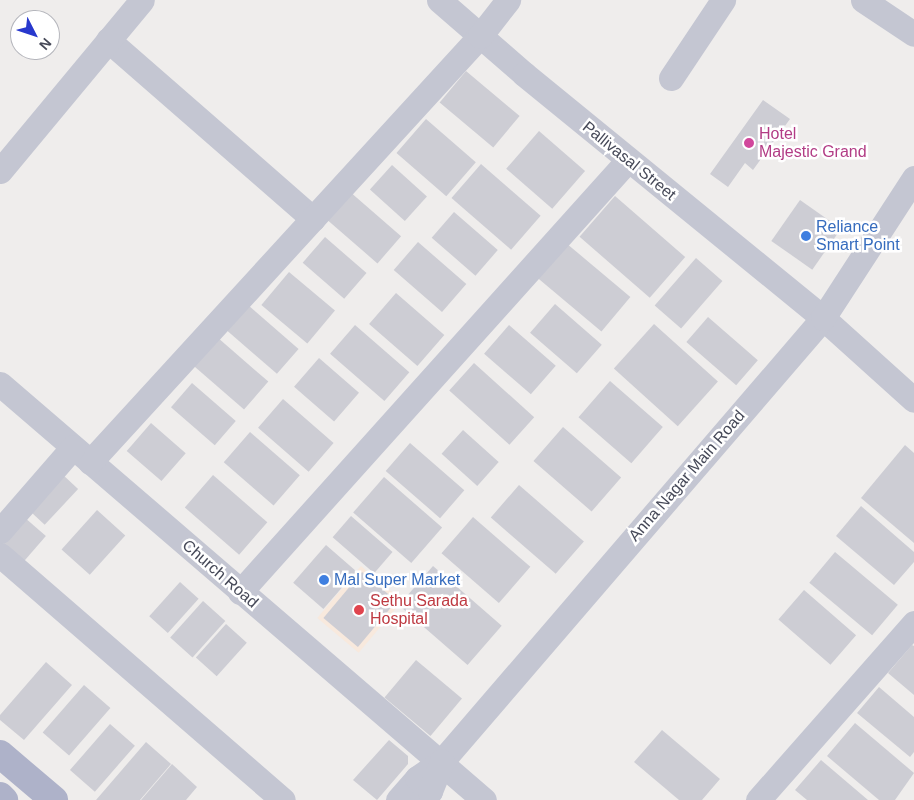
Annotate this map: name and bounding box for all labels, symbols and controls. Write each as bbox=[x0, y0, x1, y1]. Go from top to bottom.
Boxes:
north arrow bbox=[10, 10, 60, 60]
text: N bbox=[36, 35, 55, 53]
street label: Pallivasal Street bbox=[578, 117, 680, 205]
place label: Hotel Majestic Grand bbox=[759, 124, 867, 162]
marker: Hotel Majestic Grand bbox=[743, 137, 755, 149]
place label: Reliance Smart Point bbox=[816, 217, 900, 255]
marker: Reliance Smart Point bbox=[800, 230, 812, 242]
street label: Anna Nagar Main Road bbox=[625, 407, 749, 545]
street label: Church Road bbox=[178, 536, 262, 612]
place label: Mal Super Market bbox=[334, 570, 460, 590]
marker: Mal Super Market bbox=[318, 574, 330, 586]
place label: Sethu Sarada Hospital bbox=[370, 591, 468, 629]
marker: Sethu Sarada Hospital bbox=[352, 603, 366, 617]

